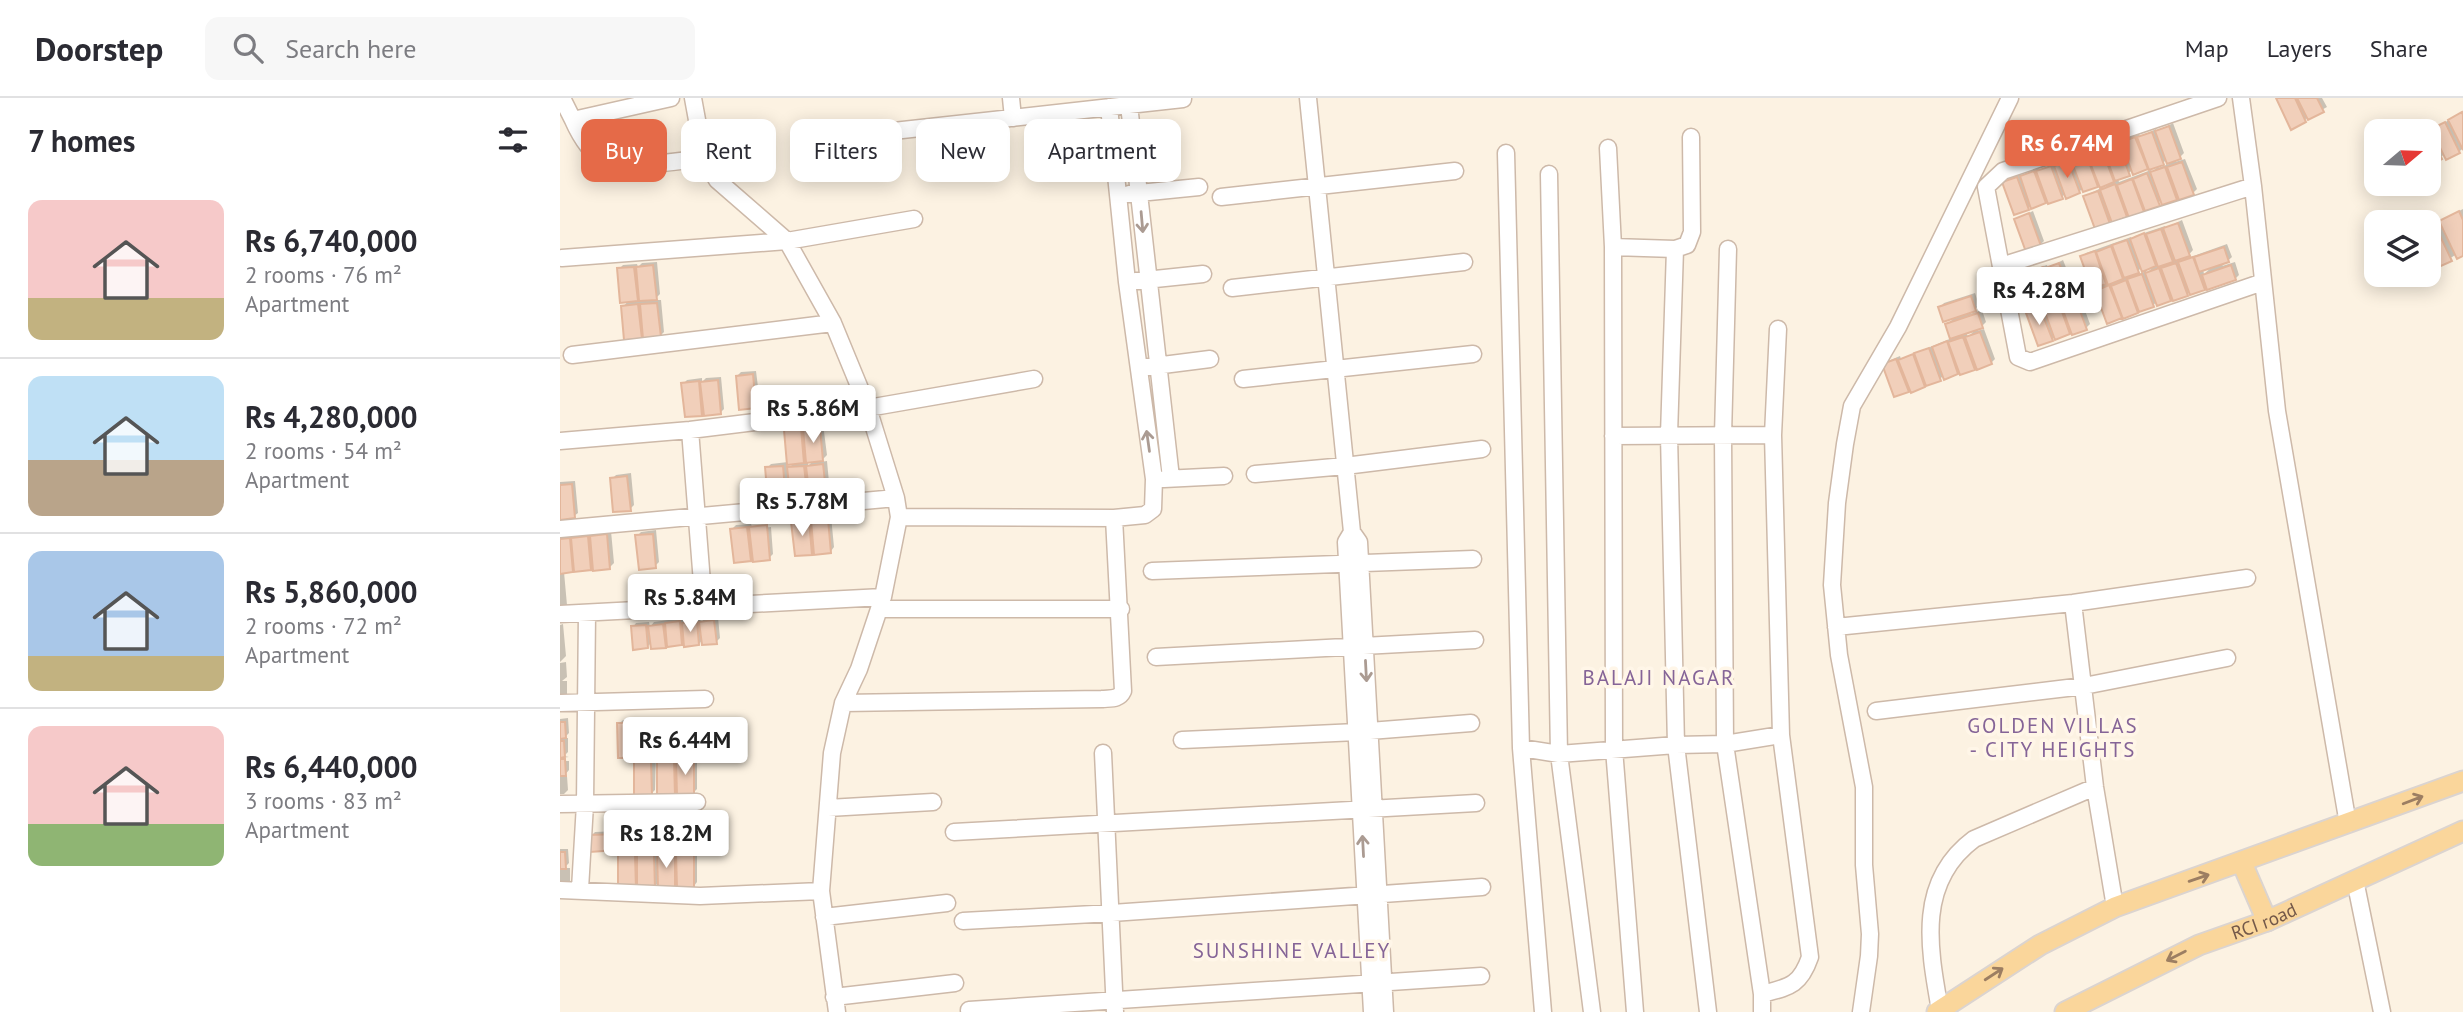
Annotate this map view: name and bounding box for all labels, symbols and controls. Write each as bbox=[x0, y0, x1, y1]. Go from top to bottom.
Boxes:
search box bbox=[205, 17, 695, 80]
text: Doorstep bbox=[35, 27, 163, 70]
icon: search bbox=[229, 29, 267, 67]
text: Search here bbox=[285, 32, 416, 65]
text: Map bbox=[2185, 33, 2229, 64]
text: Layers bbox=[2267, 33, 2332, 64]
text: Share bbox=[2370, 33, 2428, 64]
chip: Buy bbox=[581, 119, 667, 182]
chip: Rent bbox=[681, 119, 776, 182]
chip: Filters bbox=[790, 119, 902, 182]
chip: New bbox=[916, 119, 1010, 182]
chip: Apartment bbox=[1024, 119, 1181, 182]
north arrow bbox=[2364, 119, 2441, 196]
map controls bbox=[2364, 119, 2441, 287]
pin: Rs 6.74M bbox=[1995, 120, 2139, 180]
text: 7 homes bbox=[28, 121, 136, 160]
icon: filters bbox=[494, 121, 532, 159]
text: Rs 6.74M bbox=[2021, 128, 2113, 157]
one-way arrow bbox=[1136, 210, 1149, 232]
button: layers bbox=[2364, 210, 2441, 287]
text: Rs 6,740,000 bbox=[245, 221, 418, 260]
icon: home bbox=[84, 228, 168, 312]
text: 2 rooms · 76 m² bbox=[245, 260, 402, 289]
pin: Rs 4.28M bbox=[1967, 268, 2111, 327]
text: Rs 4.28M bbox=[1993, 275, 2085, 304]
text: Apartment bbox=[245, 289, 349, 318]
pin: Rs 5.86M bbox=[741, 386, 885, 445]
text: Rs 5.86M bbox=[767, 393, 859, 422]
text: Rs 4,280,000 bbox=[245, 397, 418, 436]
icon: home bbox=[84, 404, 168, 488]
one-way arrow bbox=[1142, 430, 1155, 453]
text: 2 rooms · 54 m² bbox=[245, 436, 402, 465]
text: Apartment bbox=[245, 465, 349, 494]
pin: Rs 5.78M bbox=[730, 478, 874, 538]
text: Rs 5.78M bbox=[756, 486, 848, 515]
text: Rs 5,860,000 bbox=[245, 572, 418, 611]
pin: Rs 5.84M bbox=[618, 574, 762, 634]
icon: home bbox=[84, 579, 168, 663]
text: Rs 5.84M bbox=[644, 582, 736, 611]
text: 2 rooms · 72 m² bbox=[245, 611, 402, 640]
text: Apartment bbox=[245, 640, 349, 669]
one-way arrow bbox=[1360, 659, 1373, 682]
district label: BALAJI NAGAR bbox=[1582, 664, 1736, 691]
district label: GOLDEN VILLAS - CITY HEIGHTS bbox=[1967, 712, 2139, 763]
pin: Rs 6.44M bbox=[613, 718, 757, 777]
text: Rs 6.44M bbox=[639, 725, 731, 754]
text: Rs 6,440,000 bbox=[245, 747, 418, 786]
icon: home bbox=[84, 754, 168, 838]
text: 3 rooms · 83 m² bbox=[245, 786, 402, 815]
one-way arrow bbox=[2401, 792, 2423, 805]
pin: Rs 18.2M bbox=[594, 810, 738, 870]
text: Apartment bbox=[245, 815, 349, 844]
text: Rs 18.2M bbox=[620, 818, 712, 847]
one-way arrow bbox=[1357, 835, 1370, 858]
one-way arrow bbox=[2187, 871, 2209, 883]
street label: RCI road bbox=[2228, 897, 2300, 945]
district label: SUNSHINE VALLEY bbox=[1193, 937, 1391, 964]
one-way arrow bbox=[2166, 950, 2187, 964]
one-way arrow bbox=[1984, 967, 2003, 982]

